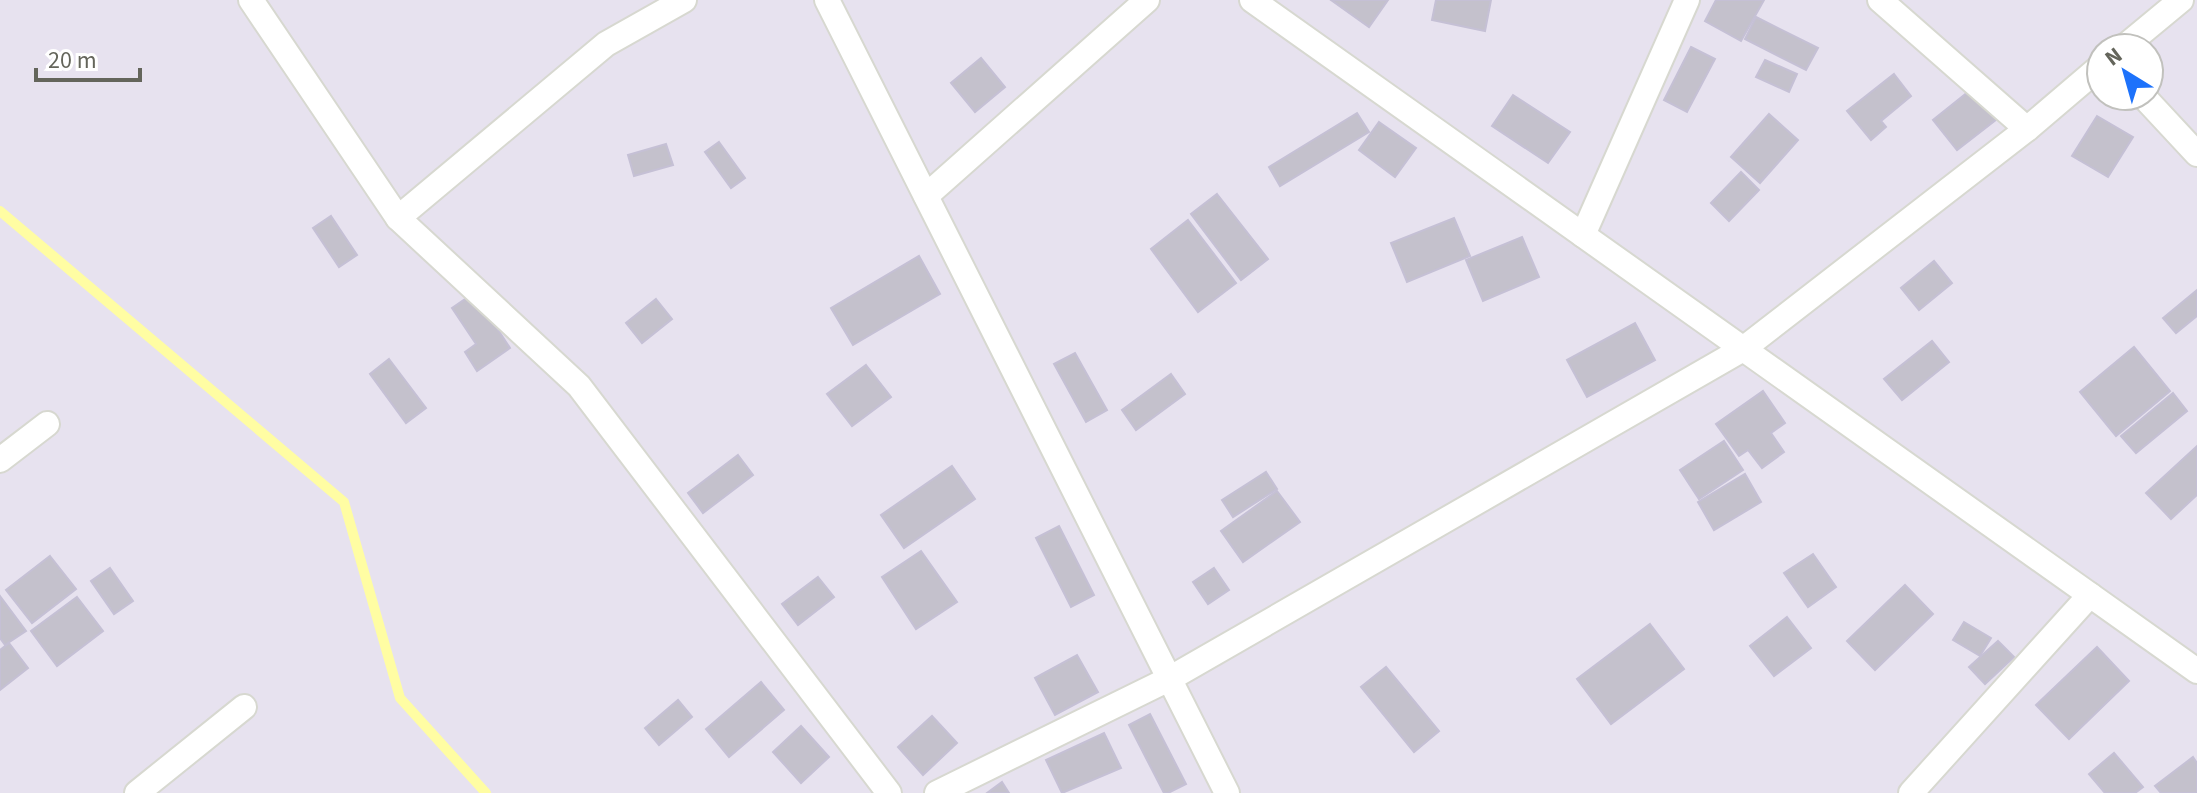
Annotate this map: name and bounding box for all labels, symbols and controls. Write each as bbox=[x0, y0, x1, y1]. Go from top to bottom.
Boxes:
scale bar bbox=[36, 32, 140, 82]
north arrow bbox=[2085, 32, 2165, 112]
text: N bbox=[2098, 40, 2129, 74]
text: 20 m bbox=[48, 43, 97, 78]

